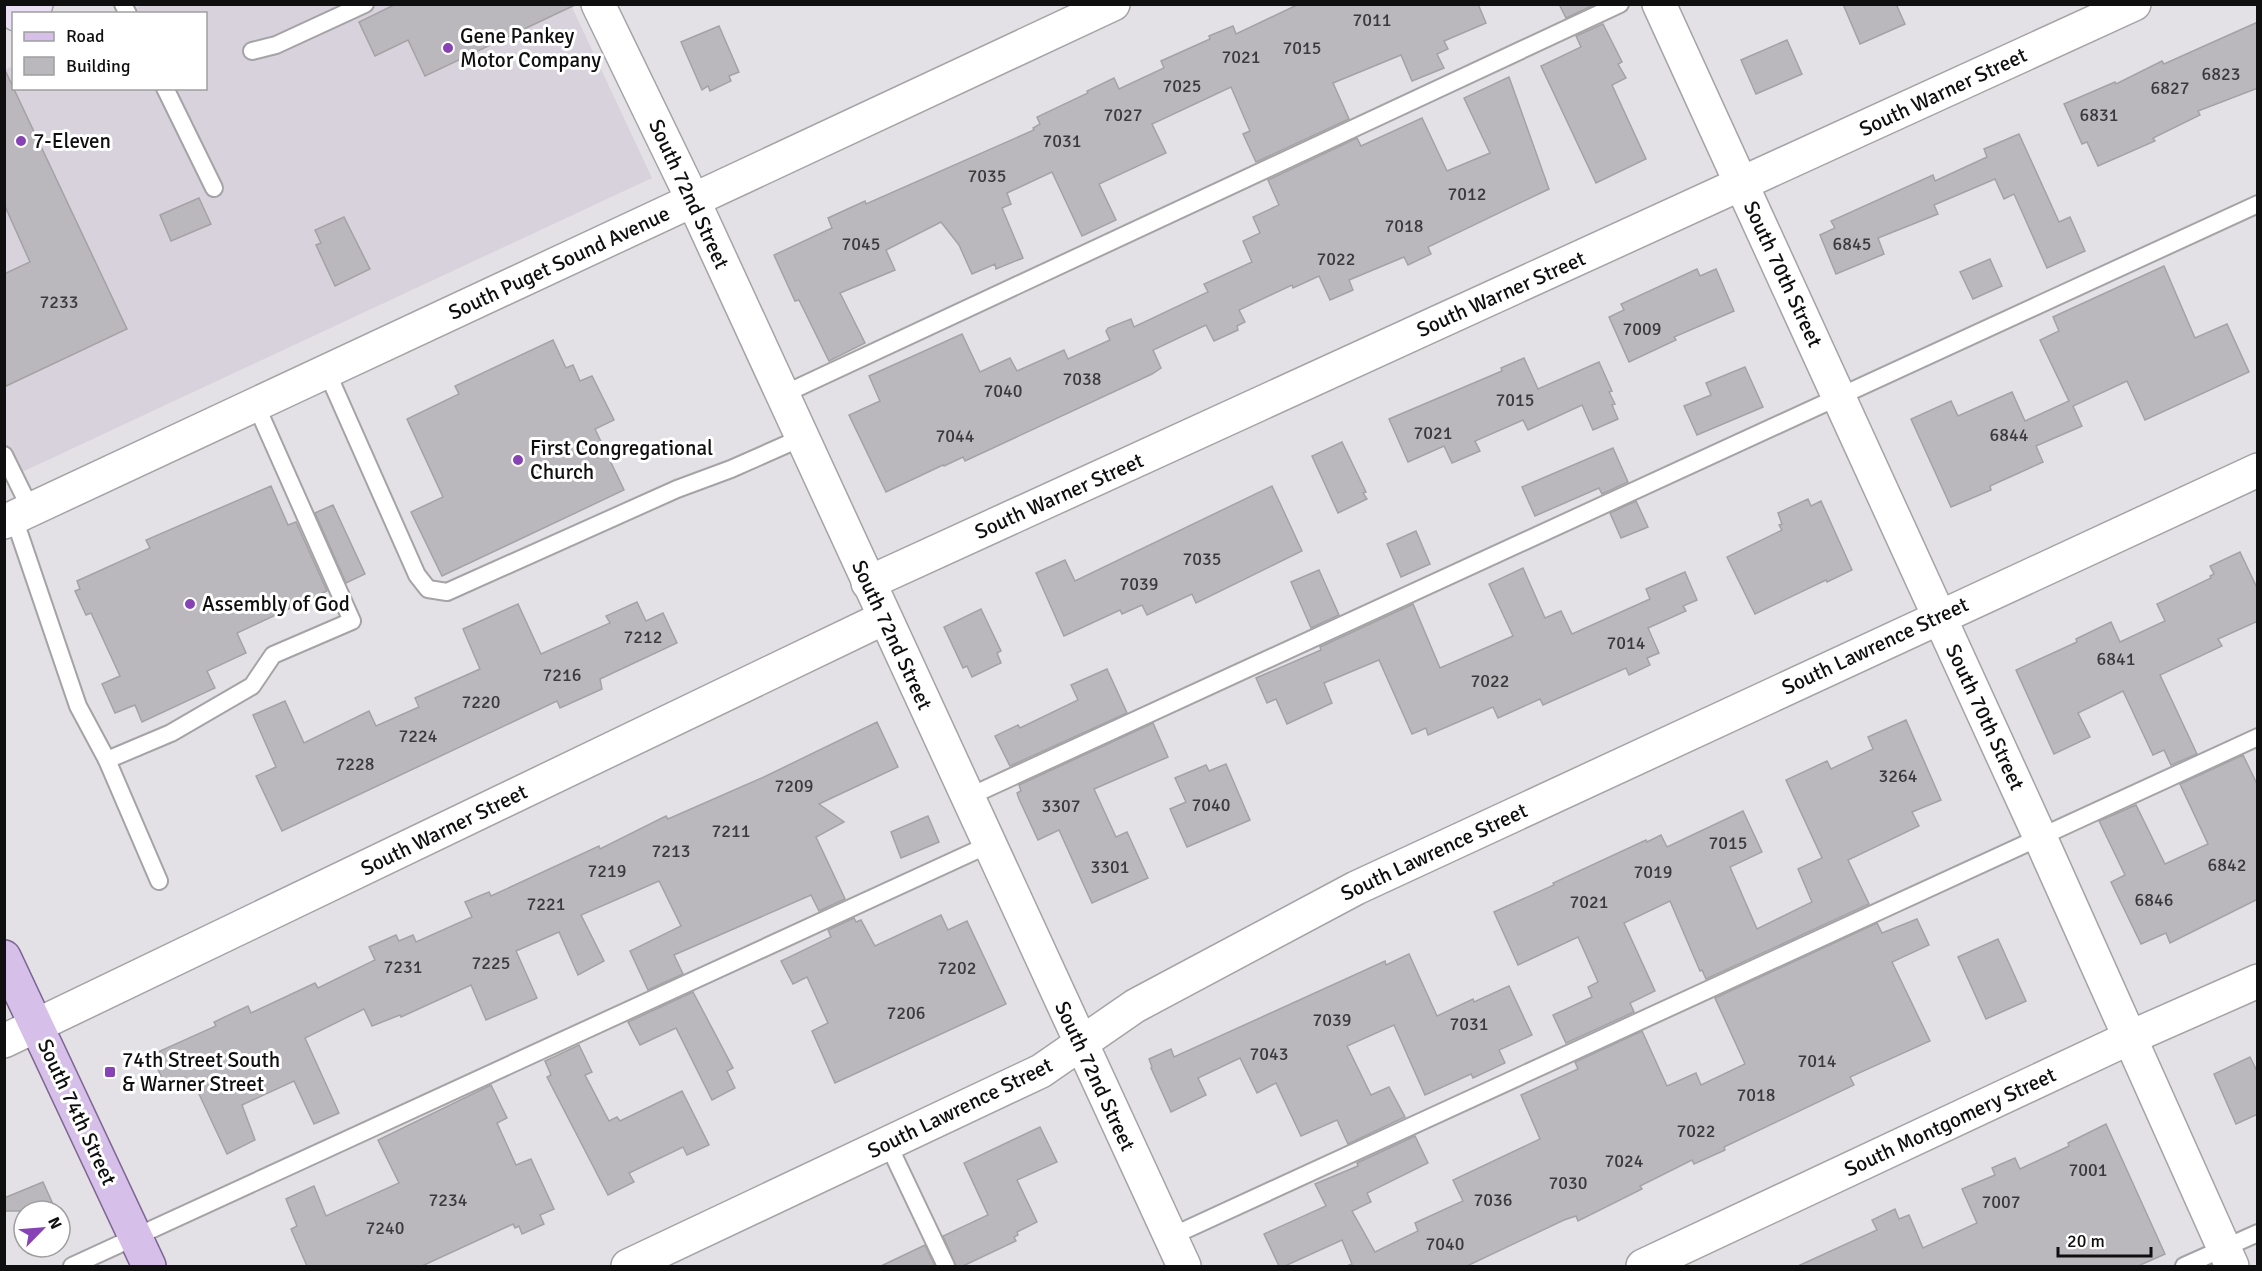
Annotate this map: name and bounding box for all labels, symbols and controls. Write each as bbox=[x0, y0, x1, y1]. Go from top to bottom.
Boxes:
house number: 7011 bbox=[1353, 9, 1391, 31]
legend bbox=[12, 12, 207, 90]
place label: Gene Pankey Motor Company bbox=[460, 23, 601, 73]
text: Road bbox=[66, 25, 105, 47]
house number: 7015 bbox=[1283, 37, 1321, 59]
marker: Gene Pankey Motor Company bbox=[441, 41, 455, 55]
street label: South Warner Street bbox=[1855, 42, 2031, 142]
house number: 7021 bbox=[1222, 46, 1260, 68]
text: Building bbox=[66, 55, 130, 77]
house number: 6823 bbox=[2202, 63, 2240, 85]
house number: 7025 bbox=[1163, 75, 1201, 97]
house number: 6827 bbox=[2151, 77, 2189, 99]
house number: 7027 bbox=[1104, 104, 1142, 126]
house number: 6831 bbox=[2080, 104, 2118, 126]
street label: South 72nd Street bbox=[643, 115, 735, 273]
place label: 7-Eleven bbox=[33, 128, 111, 154]
house number: 7031 bbox=[1043, 130, 1081, 152]
marker: 7-Eleven bbox=[14, 134, 28, 148]
house number: 7035 bbox=[968, 165, 1006, 187]
house number: 7012 bbox=[1448, 183, 1486, 205]
street label: South 70th Street bbox=[1738, 197, 1828, 351]
street label: South Puget Sound Avenue bbox=[444, 200, 674, 326]
house number: 7018 bbox=[1385, 215, 1423, 237]
house number: 7045 bbox=[842, 233, 880, 255]
house number: 6845 bbox=[1833, 233, 1871, 255]
street label: South Warner Street bbox=[1413, 245, 1589, 343]
house number: 7022 bbox=[1317, 248, 1355, 270]
house number: 7233 bbox=[40, 291, 78, 313]
house number: 7009 bbox=[1623, 318, 1661, 340]
house number: 7038 bbox=[1063, 368, 1101, 390]
house number: 7040 bbox=[984, 380, 1022, 402]
house number: 7015 bbox=[1496, 389, 1534, 411]
house number: 7021 bbox=[1414, 422, 1452, 444]
house number: 6844 bbox=[1990, 424, 2029, 446]
house number: 7044 bbox=[936, 425, 975, 447]
place label: First Congregational Church bbox=[530, 435, 713, 485]
street label: South Warner Street bbox=[971, 447, 1147, 545]
marker: First Congregational Church bbox=[511, 453, 525, 467]
house number: 7035 bbox=[1183, 548, 1221, 570]
street label: South 72nd Street bbox=[846, 556, 938, 714]
house number: 7039 bbox=[1120, 573, 1158, 595]
place label: Assembly of God bbox=[202, 591, 350, 617]
street label: South Lawrence Street bbox=[1778, 591, 1972, 701]
marker: Assembly of God bbox=[183, 597, 197, 611]
house number: 7212 bbox=[624, 626, 662, 648]
house number: 7014 bbox=[1607, 632, 1646, 654]
street label: South 70th Street bbox=[1940, 640, 2030, 794]
house number: 6841 bbox=[2097, 648, 2135, 670]
house number: 7216 bbox=[543, 664, 581, 686]
house number: 7022 bbox=[1471, 670, 1509, 692]
house number: 7220 bbox=[462, 691, 500, 713]
house number: 7224 bbox=[399, 725, 438, 747]
house number: 7228 bbox=[336, 753, 374, 775]
house number: 3264 bbox=[1879, 765, 1918, 787]
house number: 7209 bbox=[775, 775, 813, 797]
street label: South Warner Street bbox=[357, 778, 531, 882]
house number: 7040 bbox=[1192, 794, 1230, 816]
house number: 3307 bbox=[1042, 795, 1080, 817]
street label: South Lawrence Street bbox=[1337, 797, 1531, 907]
house number: 7211 bbox=[712, 820, 750, 842]
house number: 7015 bbox=[1709, 832, 1747, 854]
house number: 7213 bbox=[652, 840, 690, 862]
house number: 6842 bbox=[2208, 854, 2246, 876]
house number: 3301 bbox=[1091, 856, 1129, 878]
house number: 7219 bbox=[588, 860, 626, 882]
house number: 7019 bbox=[1634, 861, 1672, 883]
house number: 6846 bbox=[2135, 889, 2173, 911]
house number: 7021 bbox=[1570, 891, 1608, 913]
house number: 7221 bbox=[527, 893, 565, 915]
house number: 7225 bbox=[472, 952, 510, 974]
house number: 7231 bbox=[384, 956, 422, 978]
house number: 7202 bbox=[938, 957, 976, 979]
street label: South 72nd Street bbox=[1049, 997, 1141, 1155]
house number: 7206 bbox=[887, 1002, 925, 1024]
house number: 7039 bbox=[1313, 1009, 1351, 1031]
house number: 7031 bbox=[1450, 1013, 1488, 1035]
street label: South 74th Street bbox=[32, 1035, 122, 1189]
house number: 7043 bbox=[1250, 1043, 1288, 1065]
place label: 74th Street South & Warner Street bbox=[122, 1047, 280, 1097]
house number: 7014 bbox=[1798, 1050, 1837, 1072]
street label: South Lawrence Street bbox=[863, 1052, 1057, 1164]
street label: South Montgomery Street bbox=[1840, 1061, 2060, 1183]
marker: 74th Street South & Warner Street bbox=[103, 1065, 117, 1079]
house number: 7018 bbox=[1737, 1084, 1775, 1106]
house number: 7022 bbox=[1677, 1120, 1715, 1142]
house number: 7024 bbox=[1605, 1150, 1644, 1172]
house number: 7001 bbox=[2069, 1159, 2107, 1181]
house number: 7030 bbox=[1549, 1172, 1587, 1194]
house number: 7234 bbox=[429, 1189, 468, 1211]
house number: 7036 bbox=[1474, 1189, 1512, 1211]
house number: 7007 bbox=[1982, 1191, 2020, 1213]
north arrow bbox=[12, 1199, 72, 1259]
text: N bbox=[43, 1214, 66, 1232]
house number: 7240 bbox=[366, 1217, 404, 1239]
scale bar bbox=[2058, 1220, 2151, 1258]
text: 20 m bbox=[2067, 1230, 2105, 1252]
house number: 7040 bbox=[1426, 1233, 1464, 1255]

